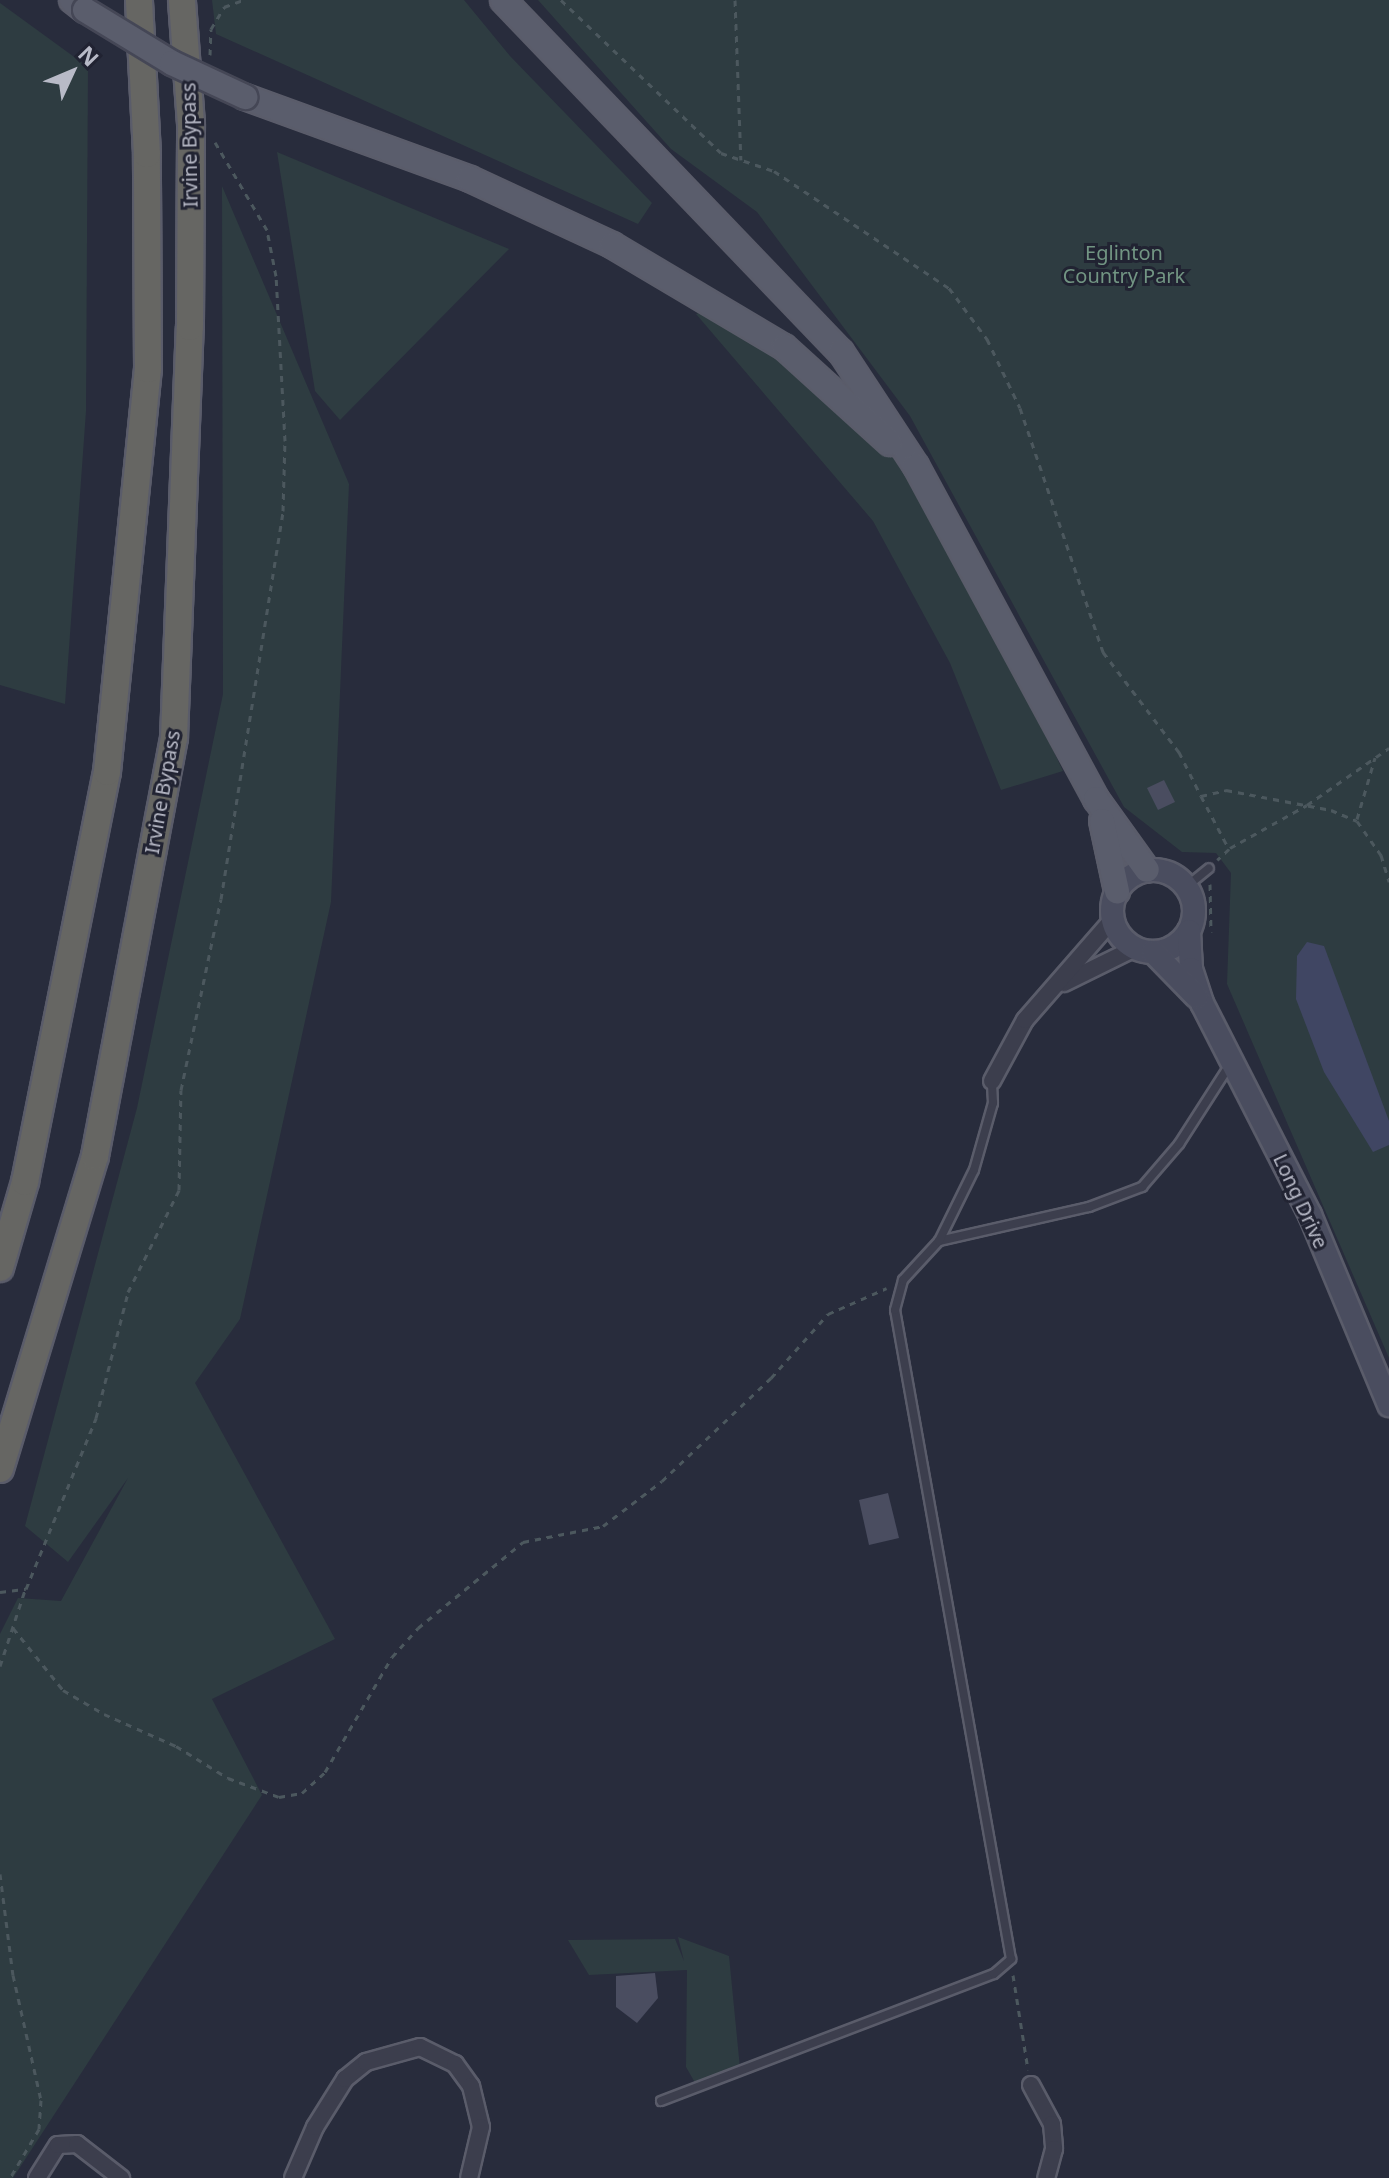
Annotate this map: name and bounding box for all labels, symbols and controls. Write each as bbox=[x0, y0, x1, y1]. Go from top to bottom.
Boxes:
north arrow bbox=[32, 32, 112, 112]
text: N bbox=[72, 38, 106, 72]
street label: Irvine Bypass bbox=[176, 82, 202, 208]
park label: Eglinton Country Park bbox=[1063, 240, 1185, 287]
street label: Irvine Bypass bbox=[139, 728, 185, 856]
street label: Long Drive bbox=[1269, 1150, 1333, 1252]

